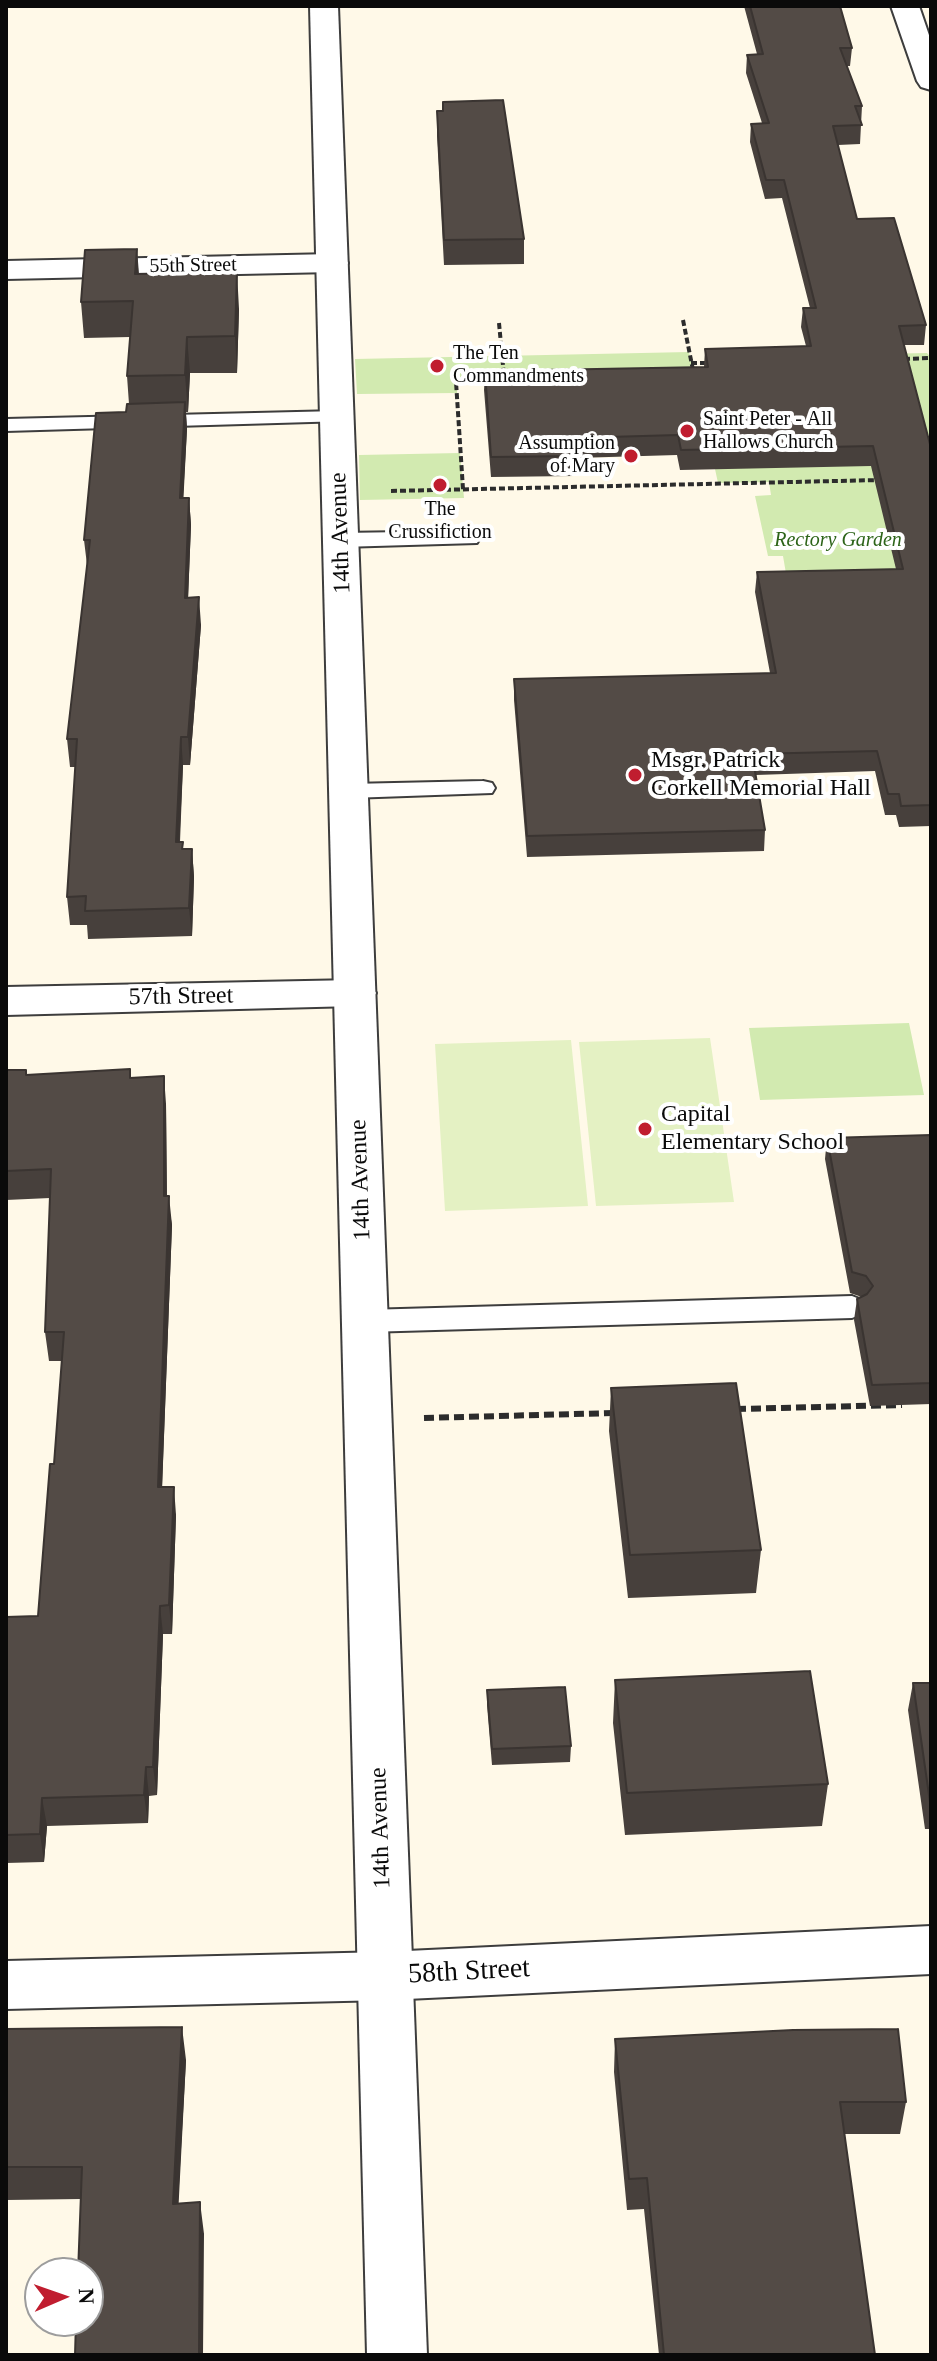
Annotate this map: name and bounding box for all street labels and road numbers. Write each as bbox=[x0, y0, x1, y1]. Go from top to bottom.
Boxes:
street label: 55th Street bbox=[149, 253, 237, 279]
street label: 14th Avenue bbox=[324, 472, 358, 594]
street label: 57th Street bbox=[128, 982, 234, 1012]
street label: 14th Avenue bbox=[344, 1119, 378, 1241]
street label: 14th Avenue bbox=[364, 1767, 398, 1889]
street label: 58th Street bbox=[407, 1952, 531, 1992]

